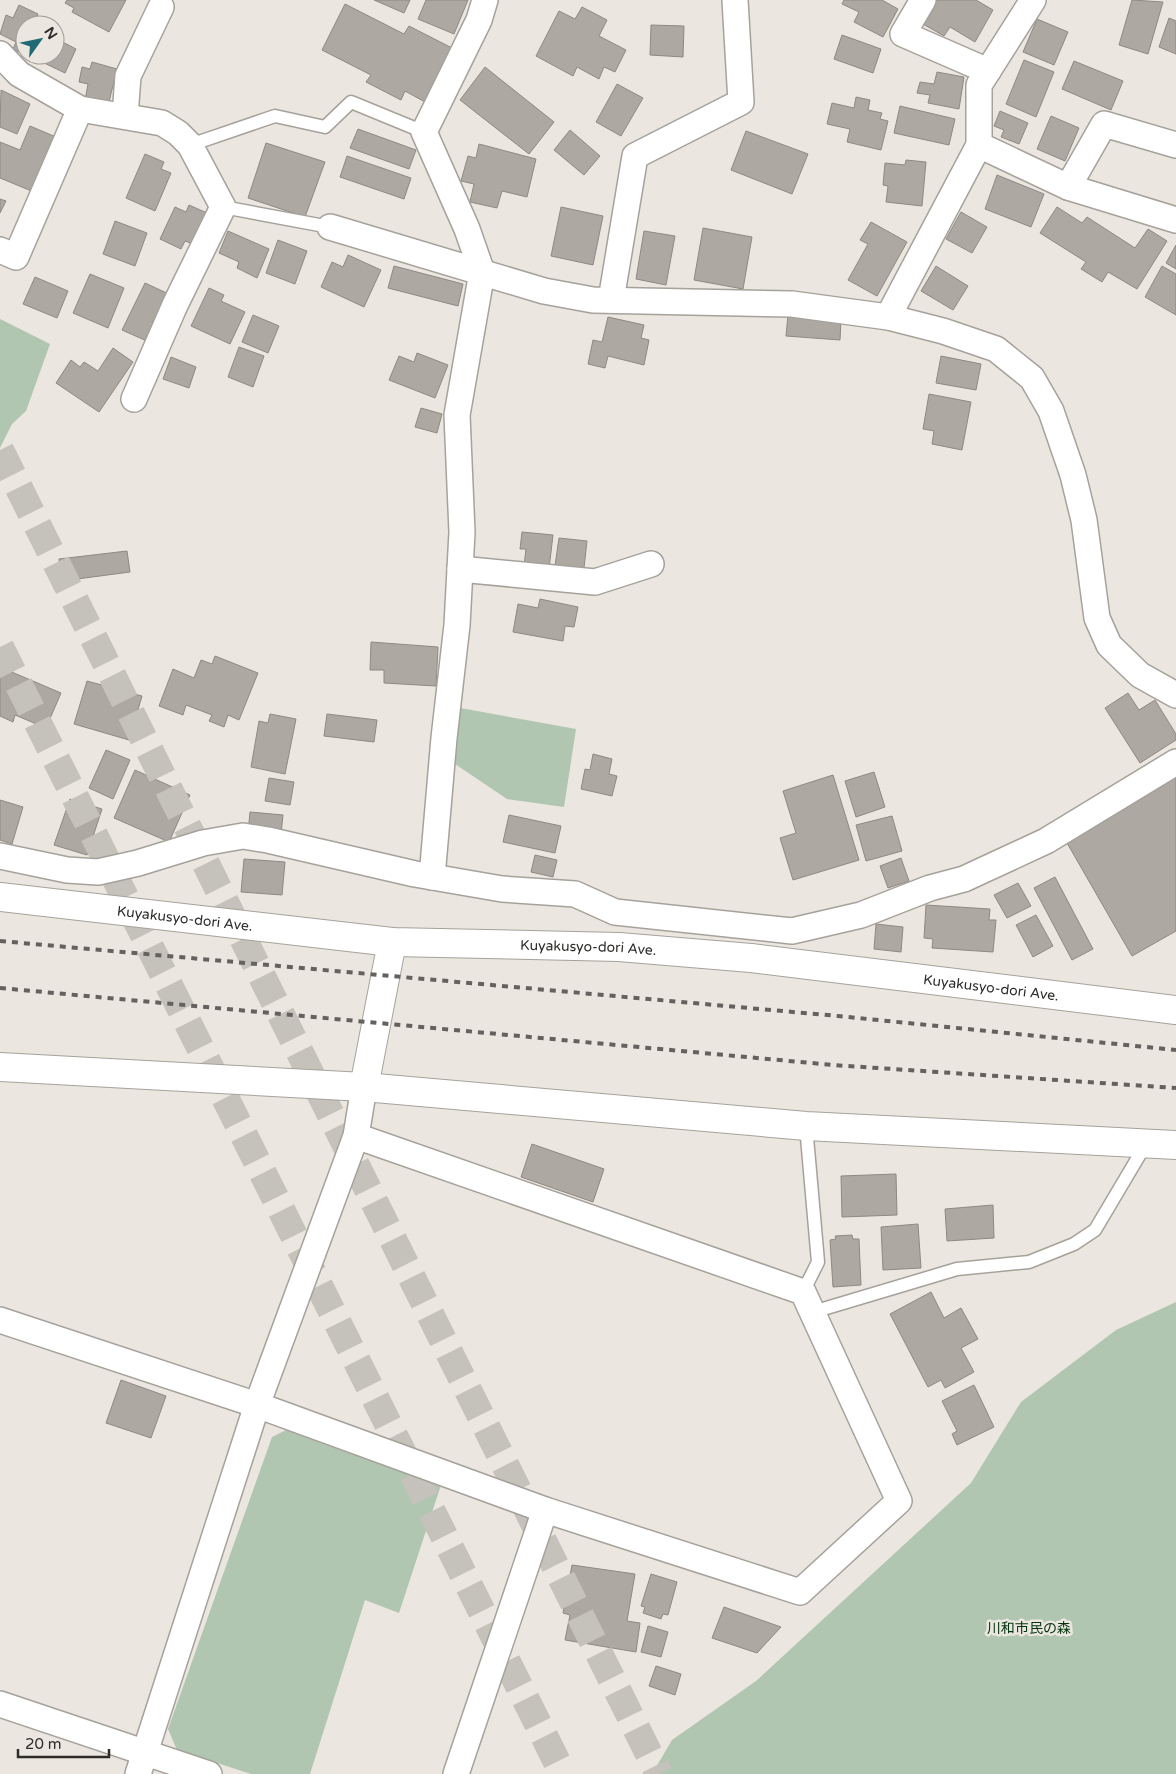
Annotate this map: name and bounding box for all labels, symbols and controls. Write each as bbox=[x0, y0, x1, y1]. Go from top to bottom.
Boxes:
north arrow bbox=[15, 15, 65, 65]
text: N bbox=[40, 24, 61, 43]
street label: Kuyakusyo-dori Ave. bbox=[116, 902, 253, 935]
street label: Kuyakusyo-dori Ave. bbox=[520, 937, 657, 959]
street label: Kuyakusyo-dori Ave. bbox=[922, 971, 1060, 1005]
park label: 川和市民の森 bbox=[987, 1620, 1071, 1637]
scale bar bbox=[18, 1726, 109, 1758]
text: 20 m bbox=[25, 1735, 62, 1753]

